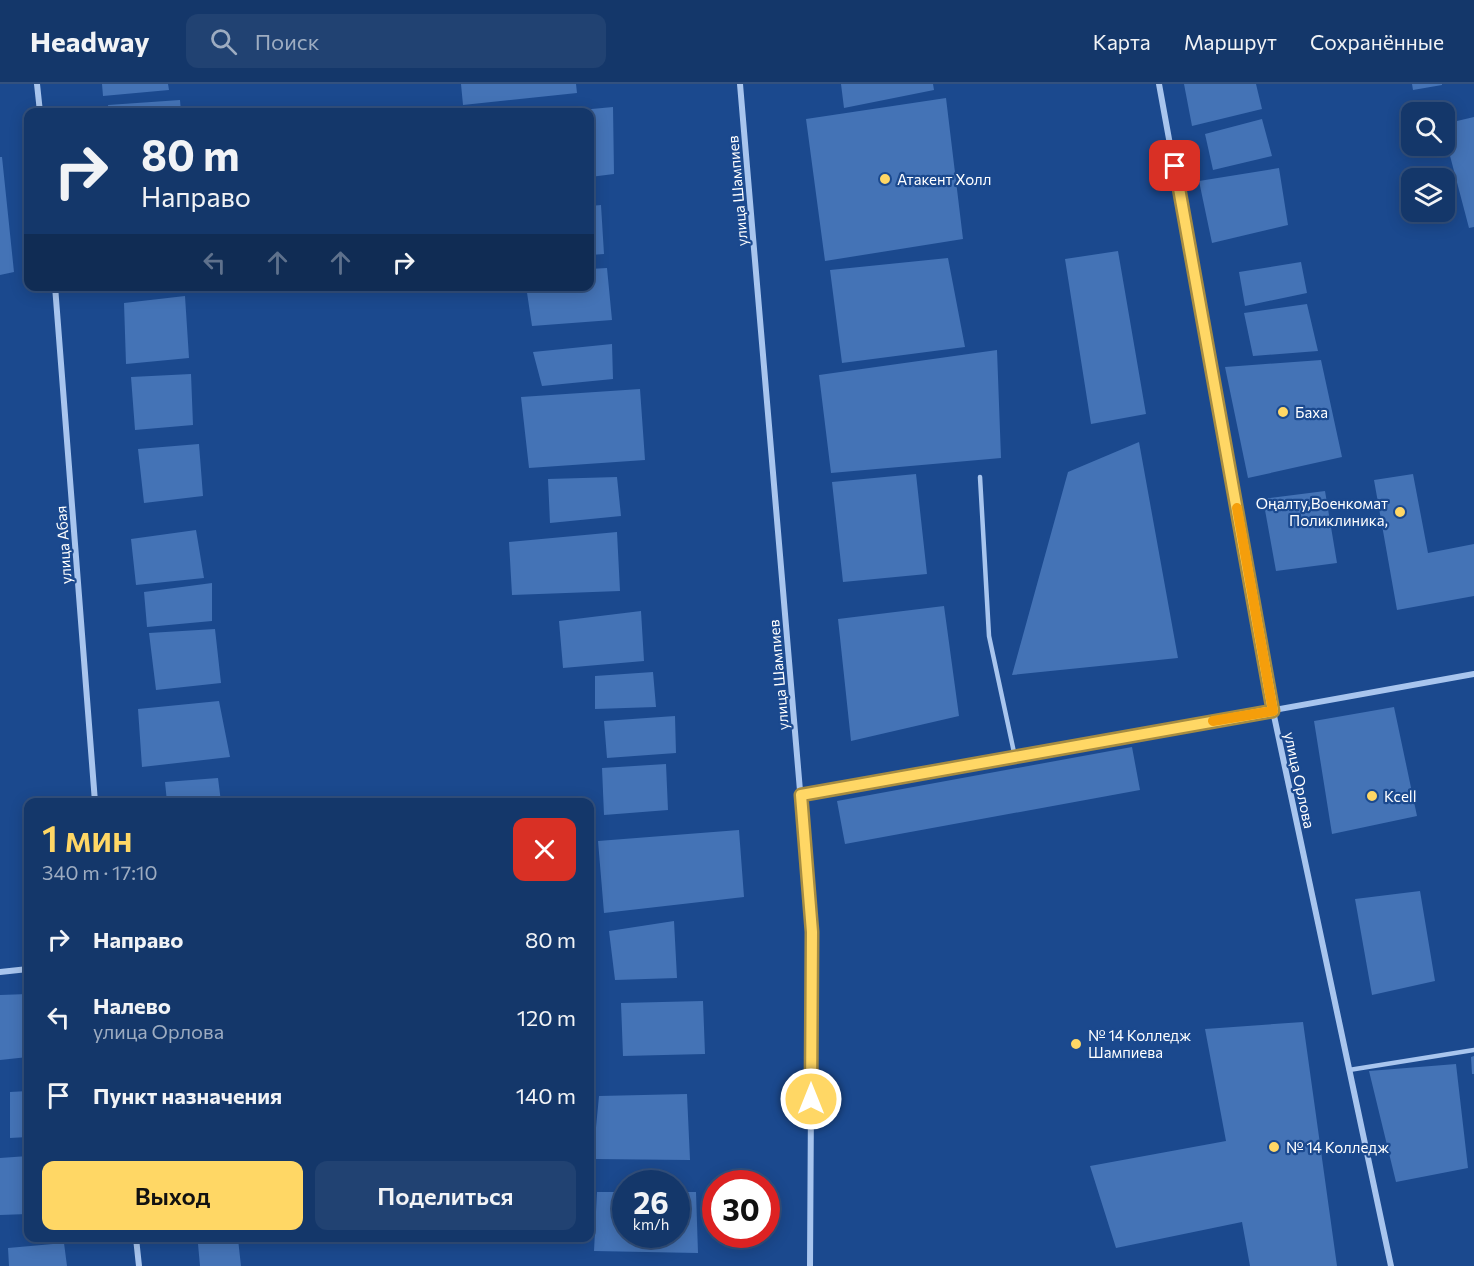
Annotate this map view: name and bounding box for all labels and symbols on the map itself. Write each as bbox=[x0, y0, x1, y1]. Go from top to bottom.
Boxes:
street label: улица Шампиев bbox=[723, 135, 751, 247]
pin bbox=[1149, 140, 1200, 191]
place label: Атакент Холл bbox=[897, 170, 991, 188]
marker: Атакент Холл bbox=[878, 172, 892, 186]
place label: Баха bbox=[1295, 403, 1328, 421]
marker: Баха bbox=[1276, 405, 1290, 419]
place label: Оңалту,Военкомат Поликлиника, bbox=[1256, 494, 1388, 529]
street label: улица Абая bbox=[51, 505, 75, 585]
marker: Оңалту,Военкомат Поликлиника, bbox=[1393, 505, 1407, 519]
street label: улица Шампиев bbox=[764, 619, 792, 731]
street label: улица Орлова bbox=[1281, 730, 1319, 830]
place label: Kcell bbox=[1384, 787, 1416, 805]
marker: Kcell bbox=[1365, 789, 1379, 803]
place label: № 14 Колледж Шампиева bbox=[1088, 1026, 1191, 1061]
marker: № 14 Колледж Шампиева bbox=[1069, 1037, 1083, 1051]
position arrow bbox=[779, 1067, 843, 1131]
place label: № 14 Колледж bbox=[1286, 1138, 1389, 1156]
marker: № 14 Колледж bbox=[1267, 1140, 1281, 1154]
speed limit sign: 30 bbox=[702, 1170, 780, 1248]

